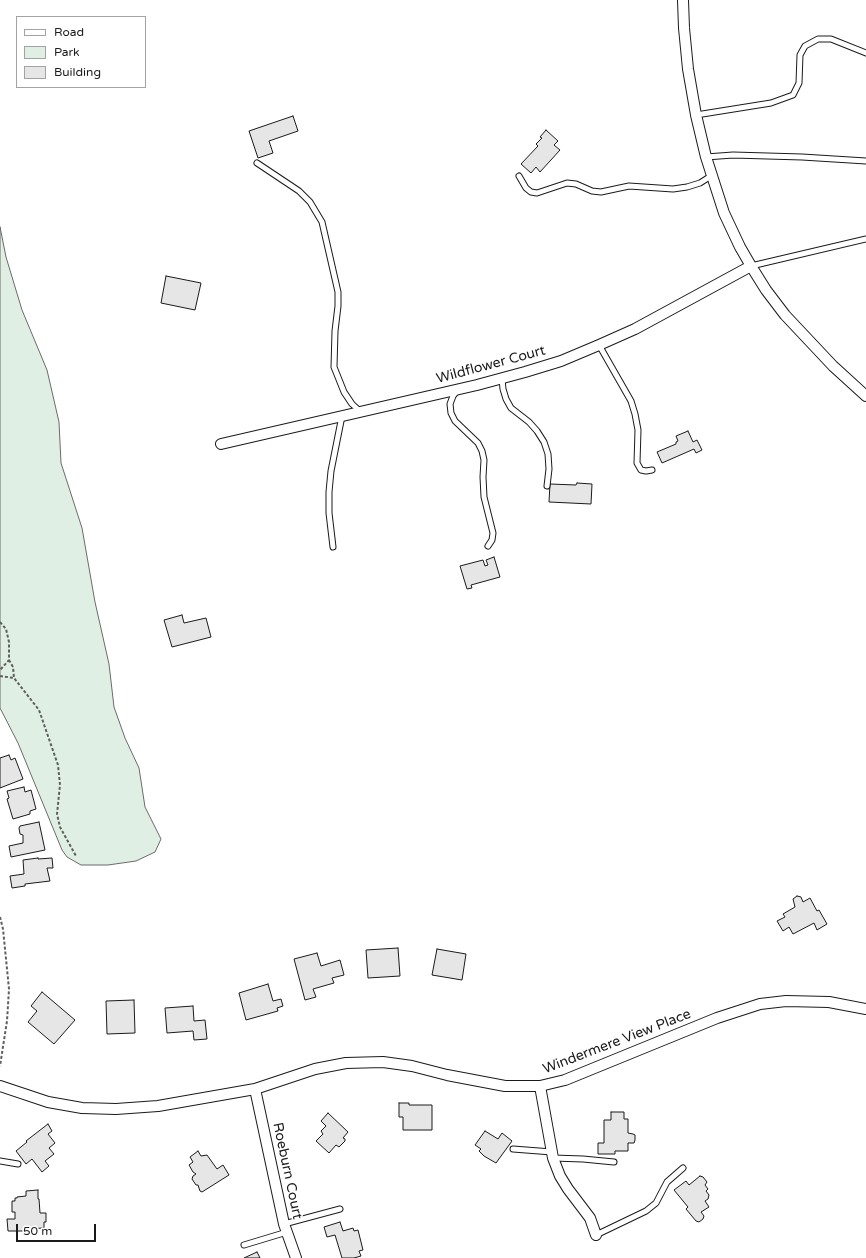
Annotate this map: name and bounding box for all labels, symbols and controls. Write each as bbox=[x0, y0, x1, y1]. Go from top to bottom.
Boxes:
legend bbox=[16, 16, 146, 88]
text: Road bbox=[54, 25, 84, 39]
text: Park bbox=[54, 45, 80, 59]
text: Building bbox=[54, 65, 101, 79]
street label: Wildflower Court bbox=[435, 342, 547, 388]
street label: Windermere View Place bbox=[541, 1006, 693, 1078]
street label: Roeburn Court bbox=[269, 1121, 305, 1221]
scale bar bbox=[18, 1216, 98, 1242]
text: 50 m bbox=[23, 1224, 52, 1238]

